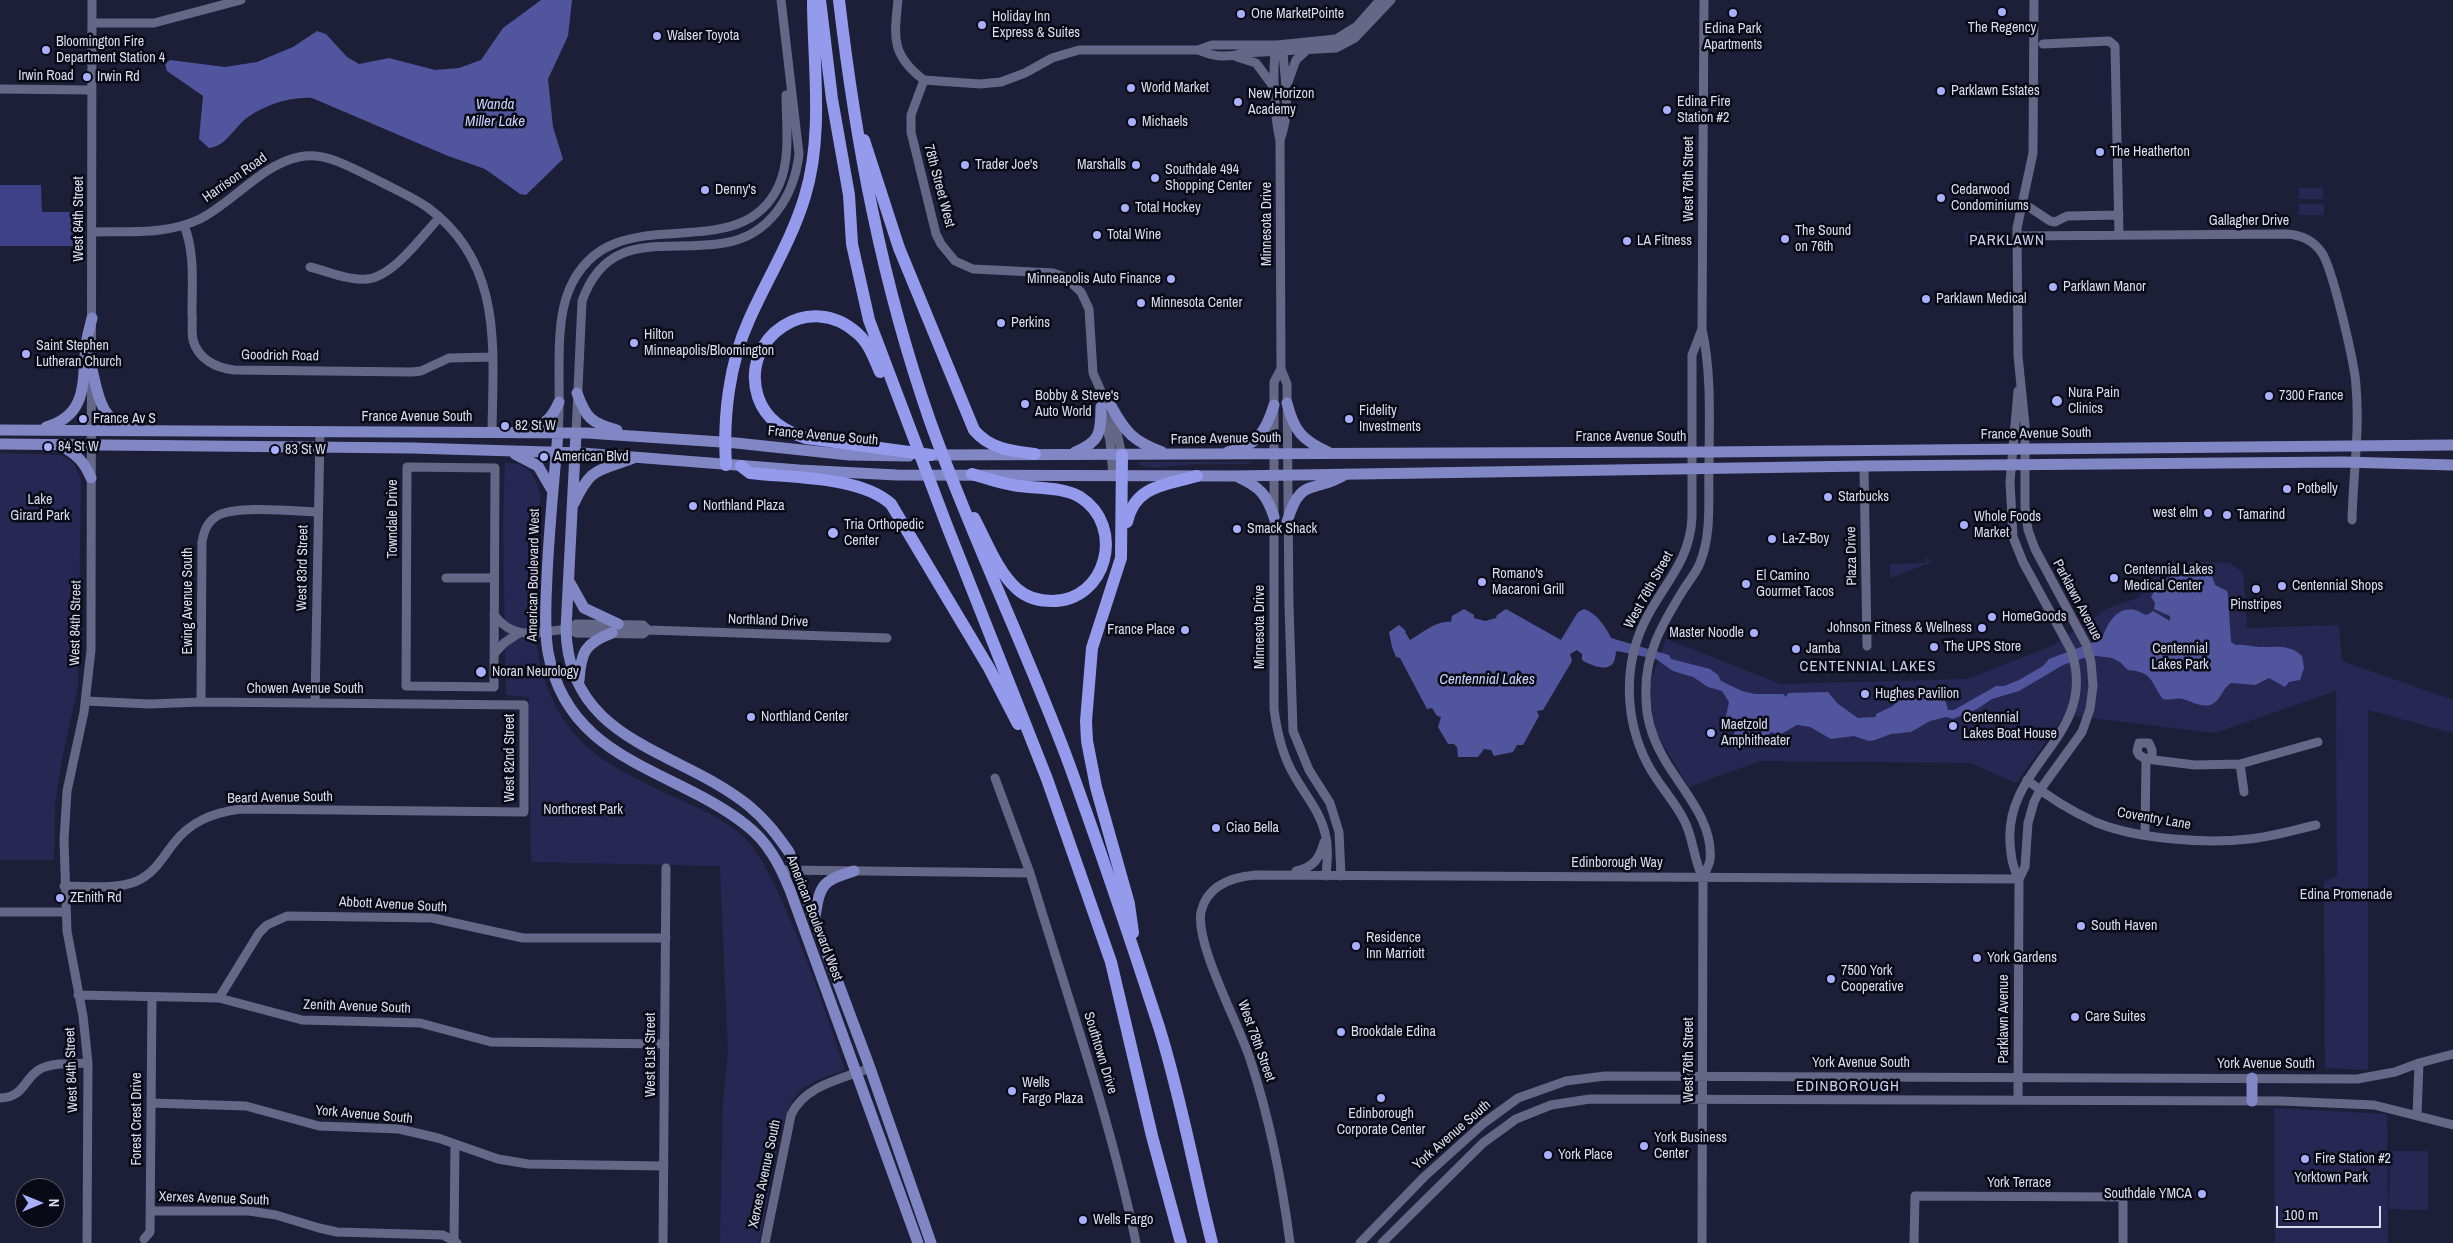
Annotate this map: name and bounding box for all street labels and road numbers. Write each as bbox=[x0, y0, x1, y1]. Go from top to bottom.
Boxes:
street label: Irwin Road bbox=[18, 68, 74, 84]
street label: West 76th Street bbox=[1681, 136, 1697, 222]
street label: 78th Street West bbox=[920, 143, 958, 229]
street label: Harrison Road bbox=[200, 150, 270, 206]
street label: West 84th Street bbox=[71, 176, 87, 262]
street label: Minnesota Drive bbox=[1259, 182, 1275, 266]
street label: Gallagher Drive bbox=[2209, 213, 2289, 229]
street label: Goodrich Road bbox=[241, 347, 319, 365]
street label: France Avenue South bbox=[362, 409, 472, 425]
street label: France Avenue South bbox=[767, 423, 879, 449]
street label: France Avenue South bbox=[1980, 425, 2092, 443]
street label: France Avenue South bbox=[1576, 429, 1686, 445]
street label: France Avenue South bbox=[1170, 430, 1282, 448]
street label: Towndale Drive bbox=[385, 479, 401, 559]
street label: American Boulevard West bbox=[524, 508, 544, 642]
street label: West 83rd Street bbox=[294, 525, 312, 611]
street label: Plaza Drive bbox=[1843, 526, 1861, 586]
street label: Ewing Avenue South bbox=[180, 547, 196, 655]
street label: West 76th Street bbox=[1621, 549, 1677, 631]
street label: Parklawn Avenue bbox=[2049, 557, 2105, 643]
street label: West 84th Street bbox=[67, 580, 85, 666]
street label: Minnesota Drive bbox=[1252, 585, 1268, 669]
street label: Northland Drive bbox=[728, 611, 808, 631]
street label: Chowen Avenue South bbox=[246, 681, 364, 697]
street label: West 82nd Street bbox=[502, 714, 518, 802]
street label: Beard Avenue South bbox=[227, 789, 333, 807]
street label: Coventry Lane bbox=[2116, 804, 2192, 834]
street label: American Boulevard West bbox=[782, 853, 846, 983]
street label: Edinborough Way bbox=[1571, 855, 1663, 871]
street label: Abbott Avenue South bbox=[338, 894, 448, 916]
street label: Parklawn Avenue bbox=[1996, 974, 2012, 1064]
street label: Zenith Avenue South bbox=[303, 997, 411, 1017]
street label: West 78th Street bbox=[1234, 998, 1278, 1084]
street label: Southtown Drive bbox=[1080, 1010, 1120, 1096]
street label: West 81st Street bbox=[643, 1013, 659, 1097]
street label: West 76th Street bbox=[1681, 1017, 1697, 1103]
street label: West 84th Street bbox=[62, 1027, 82, 1113]
street label: York Avenue South bbox=[1812, 1055, 1910, 1071]
street label: York Avenue South bbox=[2217, 1056, 2315, 1072]
street label: Forest Crest Drive bbox=[129, 1072, 145, 1166]
street label: York Avenue South bbox=[1410, 1097, 1494, 1173]
street label: York Avenue South bbox=[315, 1102, 413, 1128]
street label: Xerxes Avenue South bbox=[745, 1118, 785, 1230]
street label: York Terrace bbox=[1987, 1175, 2051, 1191]
street label: Xerxes Avenue South bbox=[158, 1189, 270, 1209]

